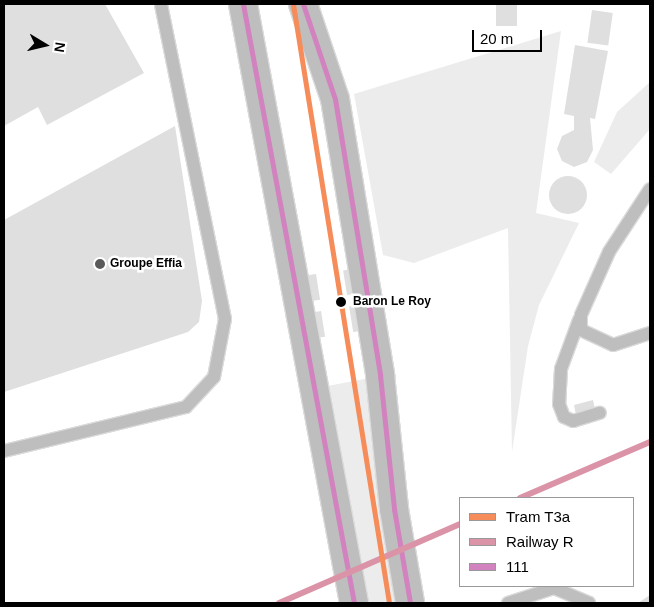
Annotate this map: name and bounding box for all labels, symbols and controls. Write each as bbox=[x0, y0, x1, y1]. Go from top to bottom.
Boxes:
north arrow bbox=[20, 20, 70, 70]
scale bar bbox=[474, 20, 544, 52]
text: 20 m bbox=[480, 30, 513, 47]
text: N bbox=[51, 41, 69, 54]
place label: Groupe Effia bbox=[110, 257, 182, 271]
marker: Groupe Effia bbox=[94, 258, 106, 270]
marker: Baron Le Roy bbox=[333, 294, 349, 310]
place label: Baron Le Roy bbox=[353, 295, 431, 309]
legend bbox=[459, 497, 634, 587]
text: Tram T3a bbox=[506, 508, 570, 525]
text: Railway R bbox=[506, 533, 574, 550]
text: 111 bbox=[506, 558, 529, 575]

